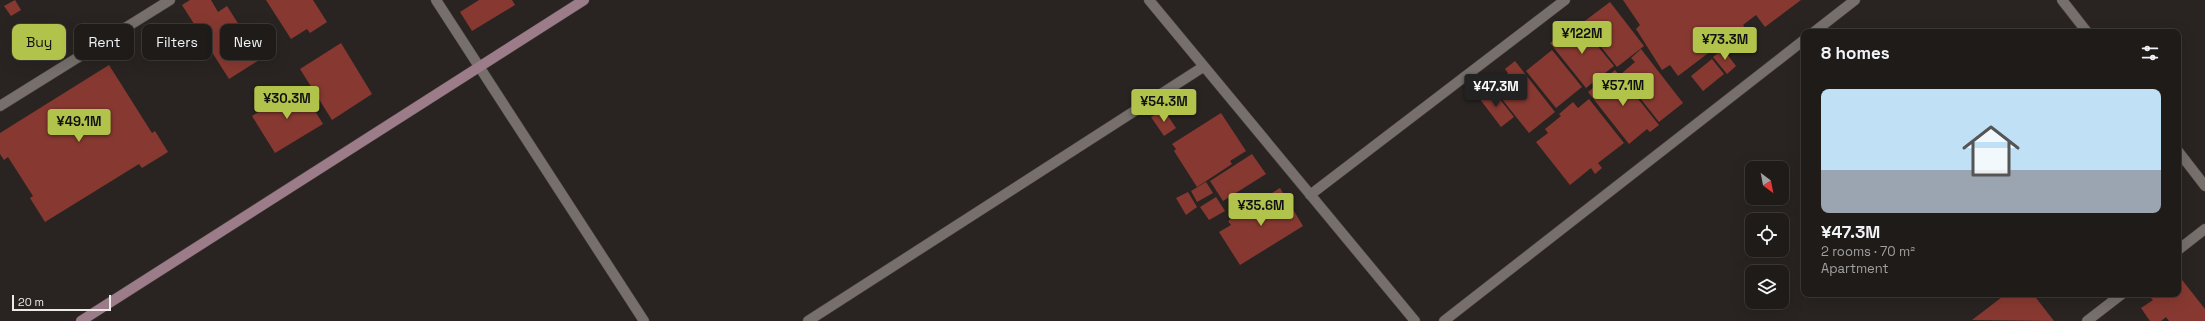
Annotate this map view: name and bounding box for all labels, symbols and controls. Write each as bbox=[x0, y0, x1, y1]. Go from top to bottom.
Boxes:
pin: ¥122M bbox=[1554, 21, 1610, 55]
chip: Buy bbox=[12, 24, 66, 60]
chip: Rent bbox=[74, 24, 134, 60]
chip: Filters bbox=[142, 24, 212, 60]
chip: New bbox=[220, 24, 276, 60]
text: ¥122M bbox=[1562, 25, 1602, 42]
pin: ¥73.3M bbox=[1692, 27, 1758, 61]
text: ¥73.3M bbox=[1702, 31, 1748, 48]
text: 8 homes bbox=[1821, 42, 1890, 64]
icon: filters bbox=[2139, 42, 2161, 64]
pin: ¥57.1M bbox=[1590, 73, 1656, 107]
pin: ¥47.3M bbox=[1463, 74, 1529, 108]
text: ¥57.1M bbox=[1602, 77, 1644, 94]
text: ¥47.3M bbox=[1473, 78, 1519, 95]
pin: ¥30.3M bbox=[254, 86, 320, 120]
pin: ¥54.3M bbox=[1131, 89, 1197, 123]
text: ¥30.3M bbox=[263, 90, 311, 107]
text: ¥54.3M bbox=[1140, 93, 1188, 110]
pin: ¥49.1M bbox=[46, 109, 112, 143]
text: ¥49.1M bbox=[57, 113, 101, 130]
icon: home bbox=[1955, 115, 2027, 187]
north arrow bbox=[1745, 161, 1789, 205]
map controls bbox=[1745, 161, 1789, 309]
pin: ¥35.6M bbox=[1228, 193, 1294, 227]
text: ¥35.6M bbox=[1237, 197, 1285, 214]
button: locate bbox=[1745, 213, 1789, 257]
text: ¥47.3M bbox=[1821, 221, 1880, 243]
text: 2 rooms · 70 m² bbox=[1821, 243, 1915, 260]
text: Apartment bbox=[1821, 260, 1889, 277]
button: layers bbox=[1745, 265, 1789, 309]
scale bar bbox=[12, 293, 111, 312]
text: 20 m bbox=[18, 295, 44, 309]

